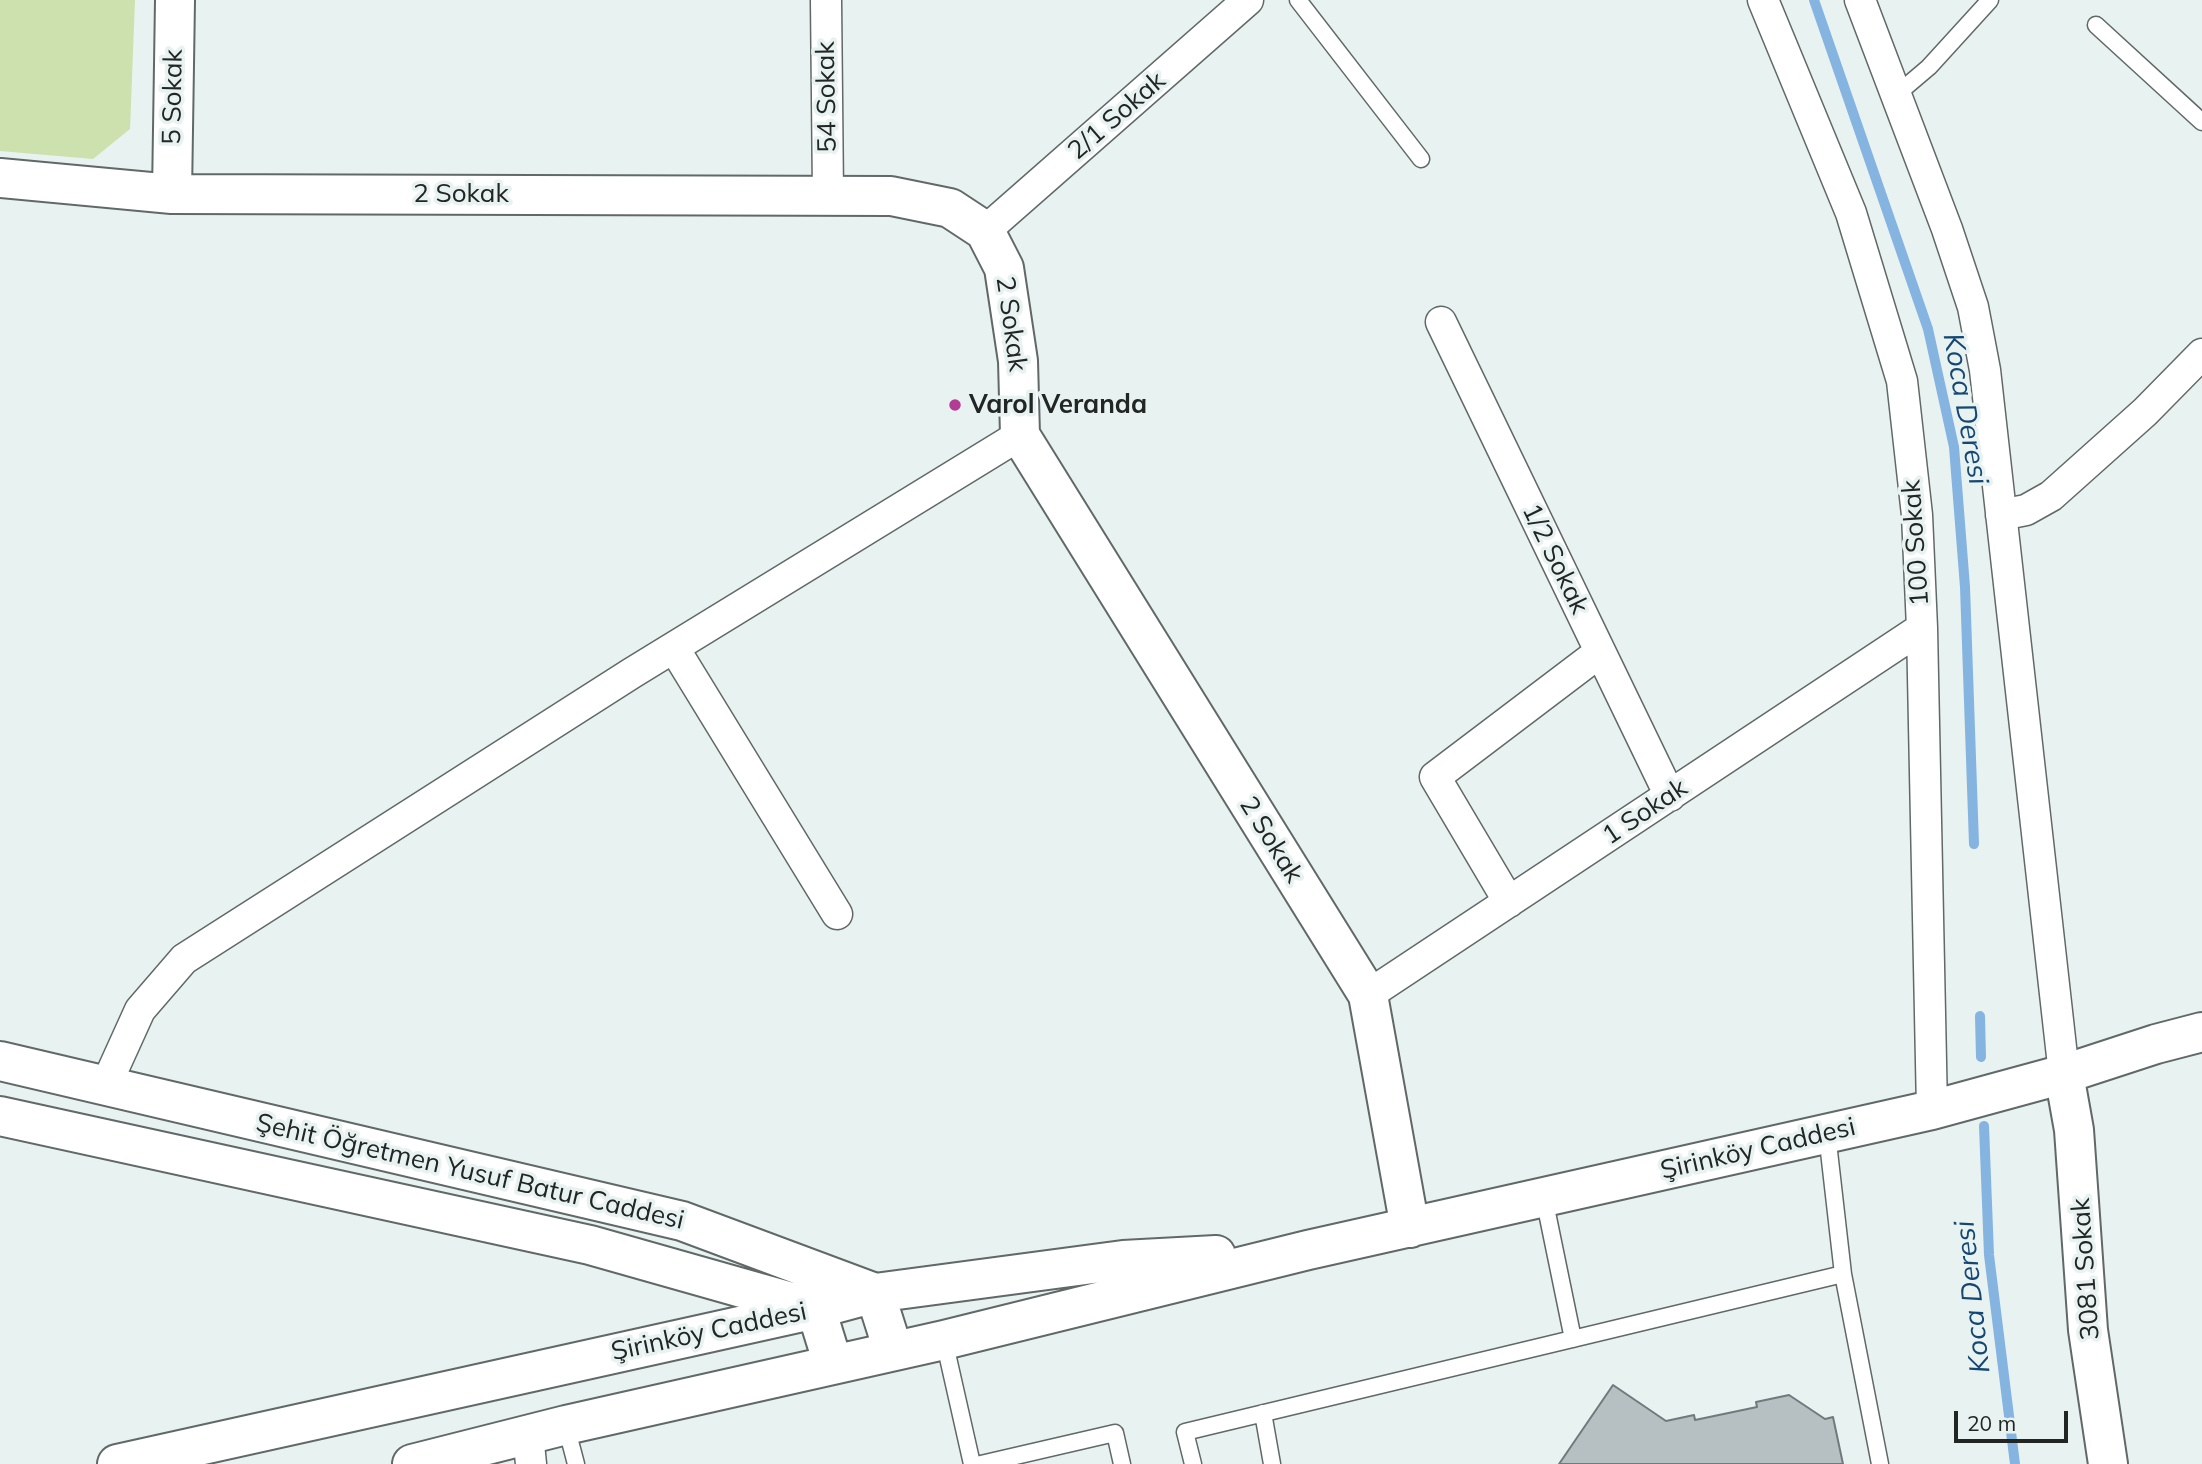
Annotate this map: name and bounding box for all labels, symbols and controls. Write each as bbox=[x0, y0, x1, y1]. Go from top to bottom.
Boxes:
street label: 54 Sokak bbox=[810, 41, 844, 153]
street label: 5 Sokak bbox=[157, 49, 189, 145]
street label: 2/1 Sokak bbox=[1062, 65, 1172, 167]
street label: 2 Sokak bbox=[413, 178, 509, 210]
street label: 2 Sokak bbox=[989, 274, 1033, 374]
water label: Koca Deresi bbox=[1935, 331, 1995, 487]
place label: Varol Veranda bbox=[969, 389, 1147, 421]
marker: Varol Veranda bbox=[947, 397, 963, 413]
street label: 100 Sokak bbox=[1896, 479, 1936, 607]
street label: 1/2 Sokak bbox=[1515, 499, 1595, 619]
street label: 1 Sokak bbox=[1597, 772, 1693, 852]
street label: 2 Sokak bbox=[1232, 791, 1310, 889]
street label: Şehit Öğretmen Yusuf Batur Caddesi bbox=[253, 1108, 687, 1236]
street label: Şirinköy Caddesi bbox=[1658, 1111, 1858, 1187]
street label: 3081 Sokak bbox=[2065, 1197, 2107, 1341]
water label: Koca Deresi bbox=[1948, 1219, 1998, 1375]
street label: Şirinköy Caddesi bbox=[608, 1296, 810, 1368]
scale bar bbox=[1957, 1398, 2071, 1442]
text: 20 m bbox=[1967, 1410, 2016, 1436]

